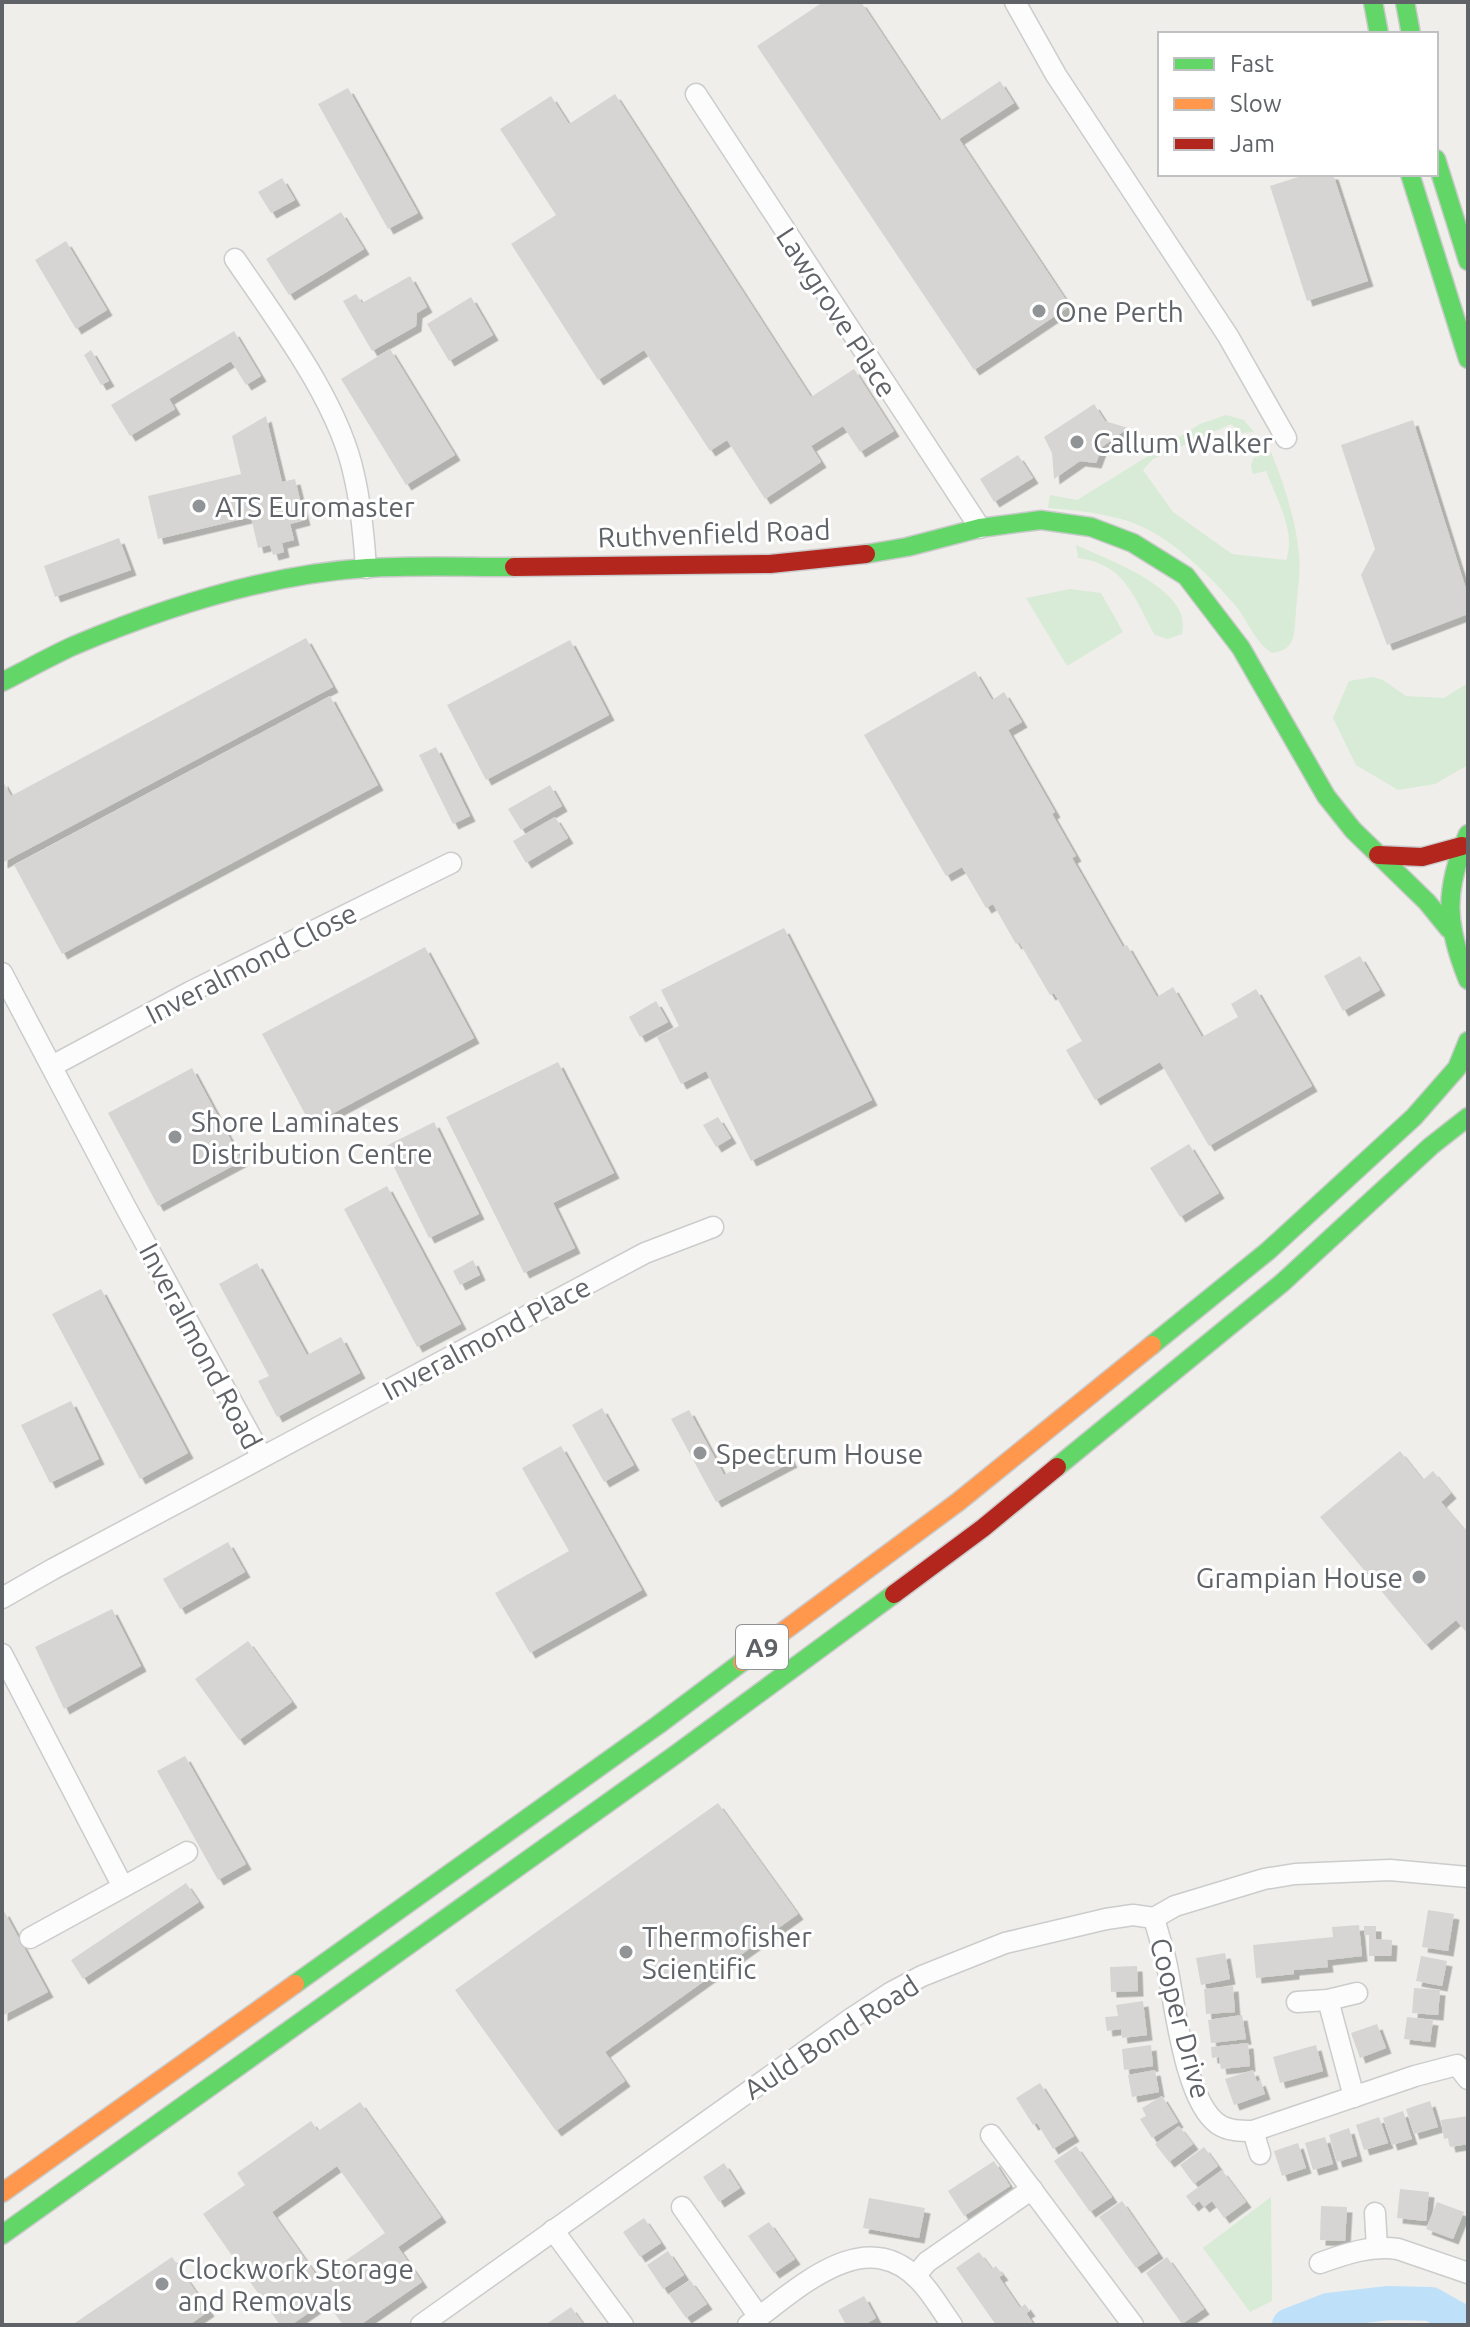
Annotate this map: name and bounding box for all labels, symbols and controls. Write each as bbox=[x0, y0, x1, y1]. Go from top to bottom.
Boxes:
legend bbox=[1158, 32, 1438, 176]
text: Fast bbox=[1230, 50, 1274, 77]
text: Slow bbox=[1230, 90, 1282, 117]
text: Jam bbox=[1230, 130, 1275, 157]
street label: Lawgrove Place bbox=[771, 221, 903, 403]
place label: One Perth bbox=[1055, 296, 1184, 327]
marker: One Perth bbox=[1030, 302, 1048, 320]
place label: Callum Walker bbox=[1093, 427, 1273, 458]
marker: Callum Walker bbox=[1068, 433, 1086, 451]
place label: ATS Euromaster bbox=[215, 491, 415, 522]
marker: ATS Euromaster bbox=[190, 497, 208, 515]
street label: Ruthvenfield Road bbox=[597, 513, 831, 553]
street label: Inveralmond Close bbox=[140, 896, 362, 1030]
place label: Shore Laminates Distribution Centre bbox=[191, 1106, 433, 1169]
marker: Shore Laminates Distribution Centre bbox=[166, 1128, 184, 1146]
street label: Inveralmond Road bbox=[134, 1238, 268, 1454]
street label: Inveralmond Place bbox=[377, 1270, 595, 1406]
place label: Spectrum House bbox=[716, 1438, 923, 1469]
marker: Spectrum House bbox=[691, 1444, 709, 1462]
place label: Grampian House bbox=[1196, 1562, 1403, 1593]
marker: Grampian House bbox=[1410, 1568, 1428, 1586]
road number: A9 bbox=[736, 1625, 788, 1669]
place label: Thermofisher Scientific bbox=[642, 1921, 812, 1984]
street label: Cooper Drive bbox=[1145, 1934, 1217, 2102]
marker: Thermofisher Scientific bbox=[617, 1943, 635, 1961]
street label: Auld Bond Road bbox=[738, 1969, 924, 2105]
place label: Clockwork Storage and Removals bbox=[178, 2253, 414, 2316]
marker: Clockwork Storage and Removals bbox=[153, 2275, 171, 2293]

